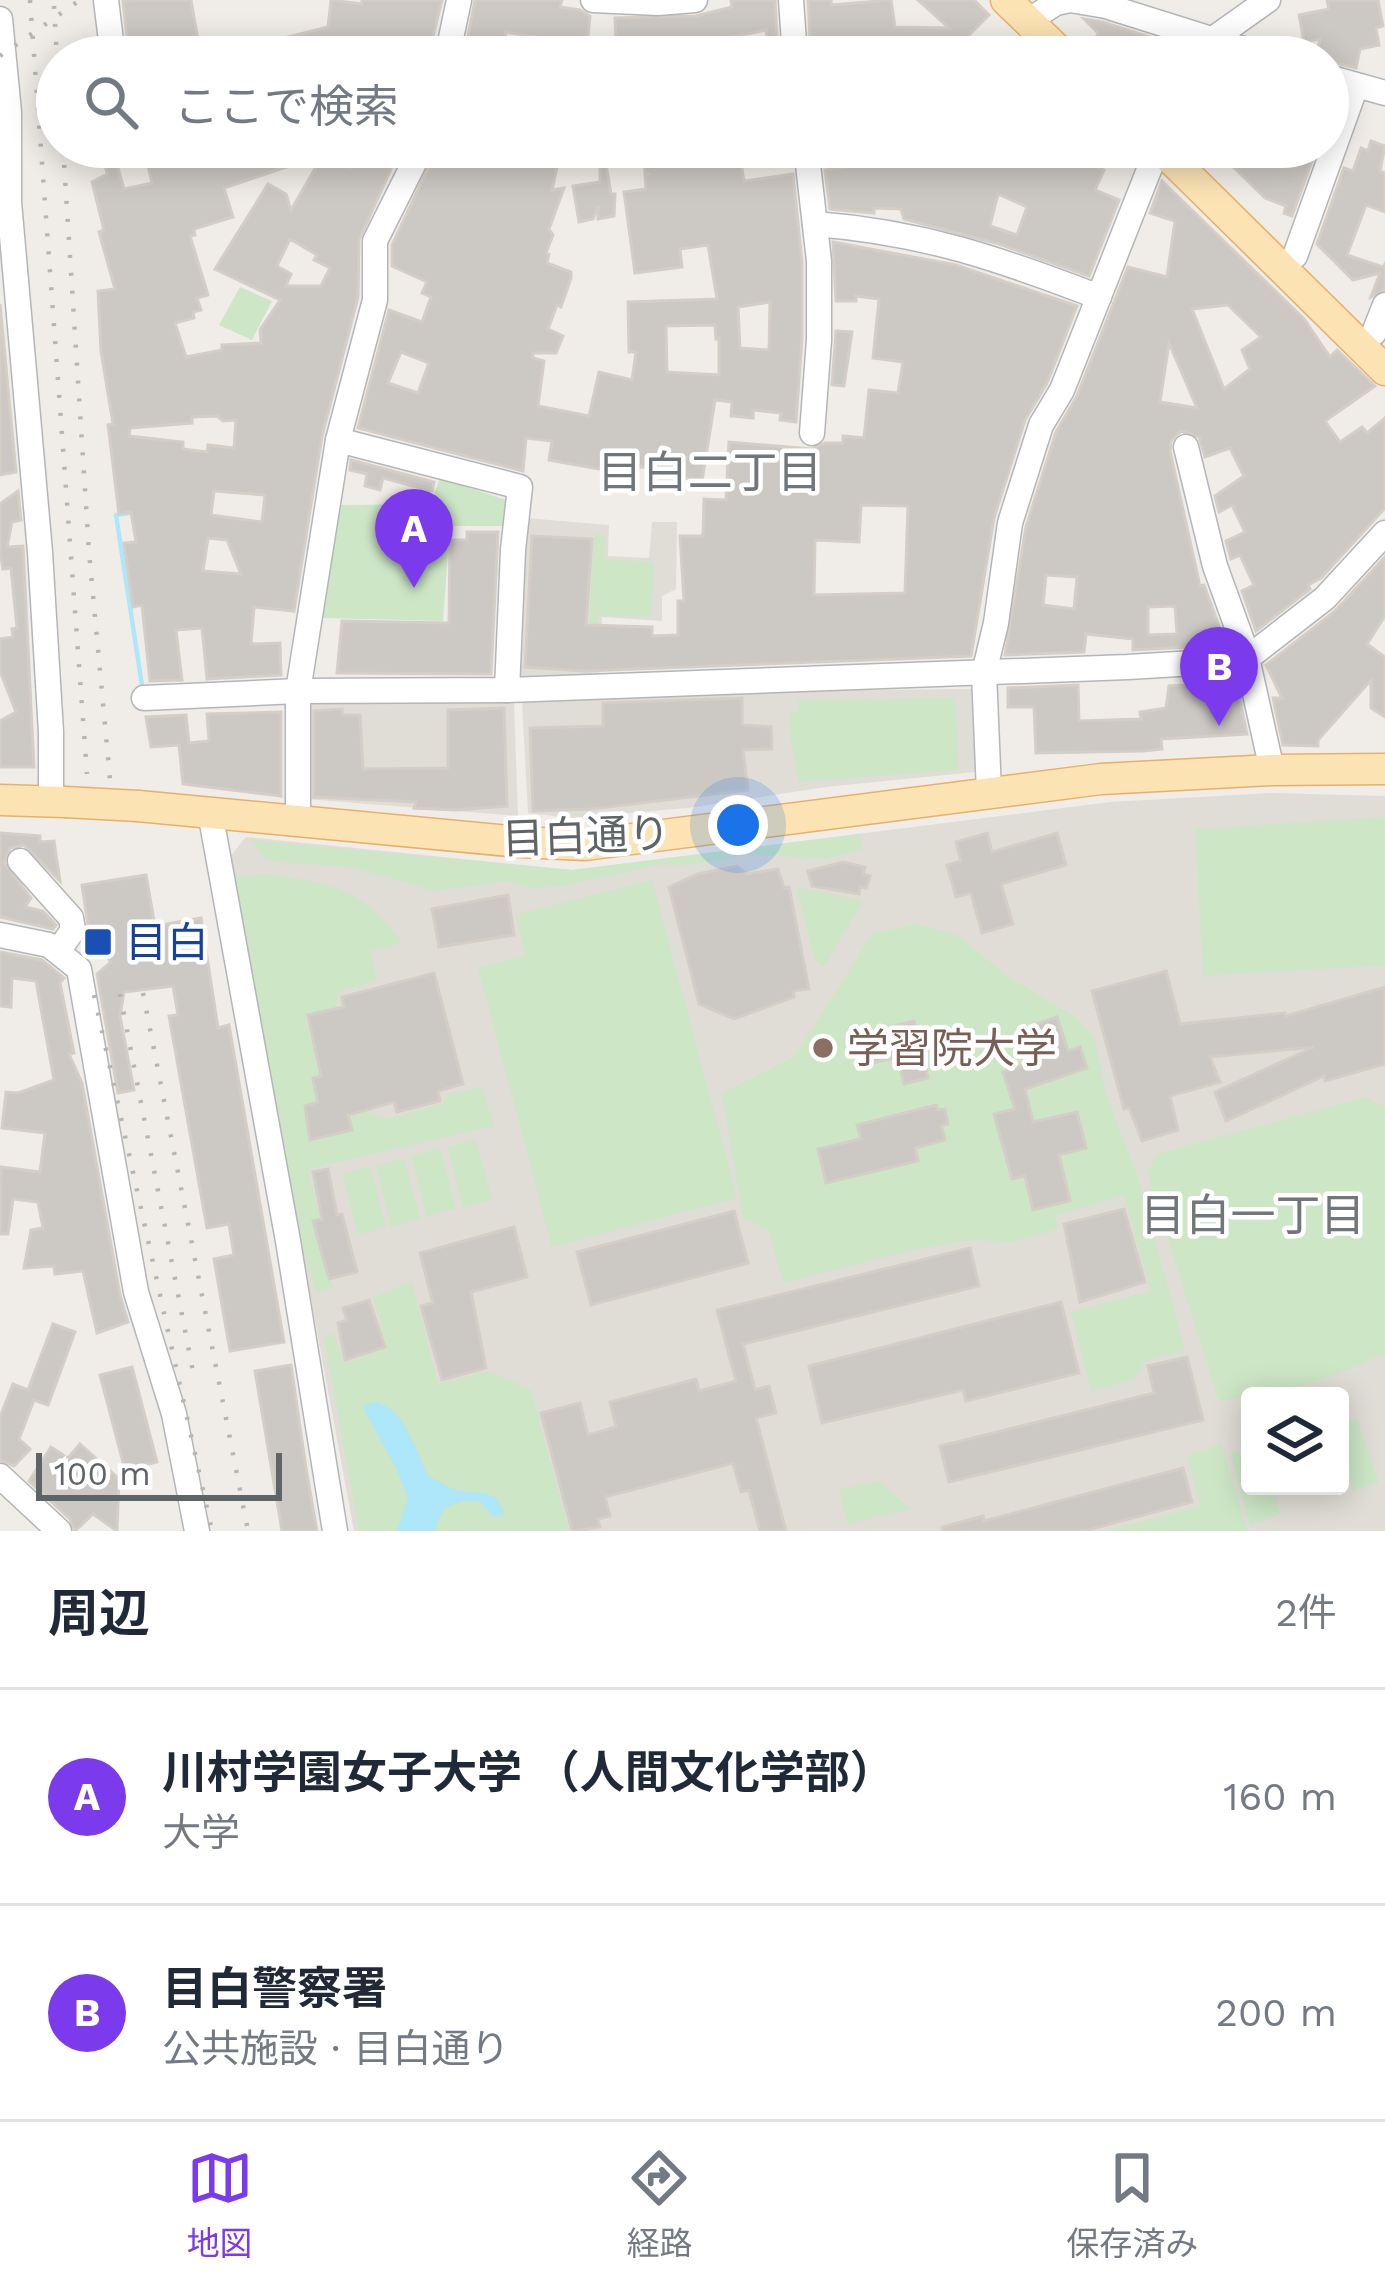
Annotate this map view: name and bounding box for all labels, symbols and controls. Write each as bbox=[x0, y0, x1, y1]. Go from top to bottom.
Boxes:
search box bbox=[36, 36, 1349, 168]
icon: search bbox=[78, 69, 144, 135]
text: ここで検索 bbox=[174, 80, 399, 133]
district label: 目白二丁目 bbox=[597, 446, 823, 499]
pin: A bbox=[375, 489, 453, 588]
pin: B bbox=[1180, 627, 1258, 726]
your location bbox=[708, 795, 768, 855]
street label: 目白通り bbox=[501, 809, 671, 863]
place label: 目白 bbox=[125, 918, 209, 967]
marker: 目白 bbox=[82, 926, 114, 958]
place label: 学習院大学 bbox=[847, 1024, 1057, 1073]
marker: 学習院大学 bbox=[810, 1035, 836, 1061]
district label: 目白一丁目 bbox=[1140, 1189, 1366, 1242]
map controls bbox=[1241, 1387, 1349, 1495]
button: layers bbox=[1241, 1387, 1349, 1495]
scale bar bbox=[36, 1447, 282, 1500]
text: 100 m bbox=[54, 1454, 151, 1493]
text: 周辺 bbox=[48, 1584, 150, 1643]
text: 2件 bbox=[1275, 1590, 1337, 1635]
text: 川村学園女子大学 （人間文化学部） bbox=[162, 1746, 895, 1799]
text: A bbox=[74, 1774, 100, 1819]
text: 160 m bbox=[1223, 1774, 1337, 1819]
text: 大学 bbox=[162, 1810, 240, 1855]
text: 目白警察署 bbox=[162, 1962, 387, 2015]
text: B bbox=[74, 1990, 100, 2035]
text: 200 m bbox=[1215, 1990, 1337, 2035]
text: 公共施設 · 目白通り bbox=[162, 2026, 509, 2071]
tab: 地図 bbox=[187, 2145, 253, 2265]
tab: 経路 bbox=[626, 2145, 692, 2265]
tab: 保存済み bbox=[1066, 2145, 1198, 2265]

